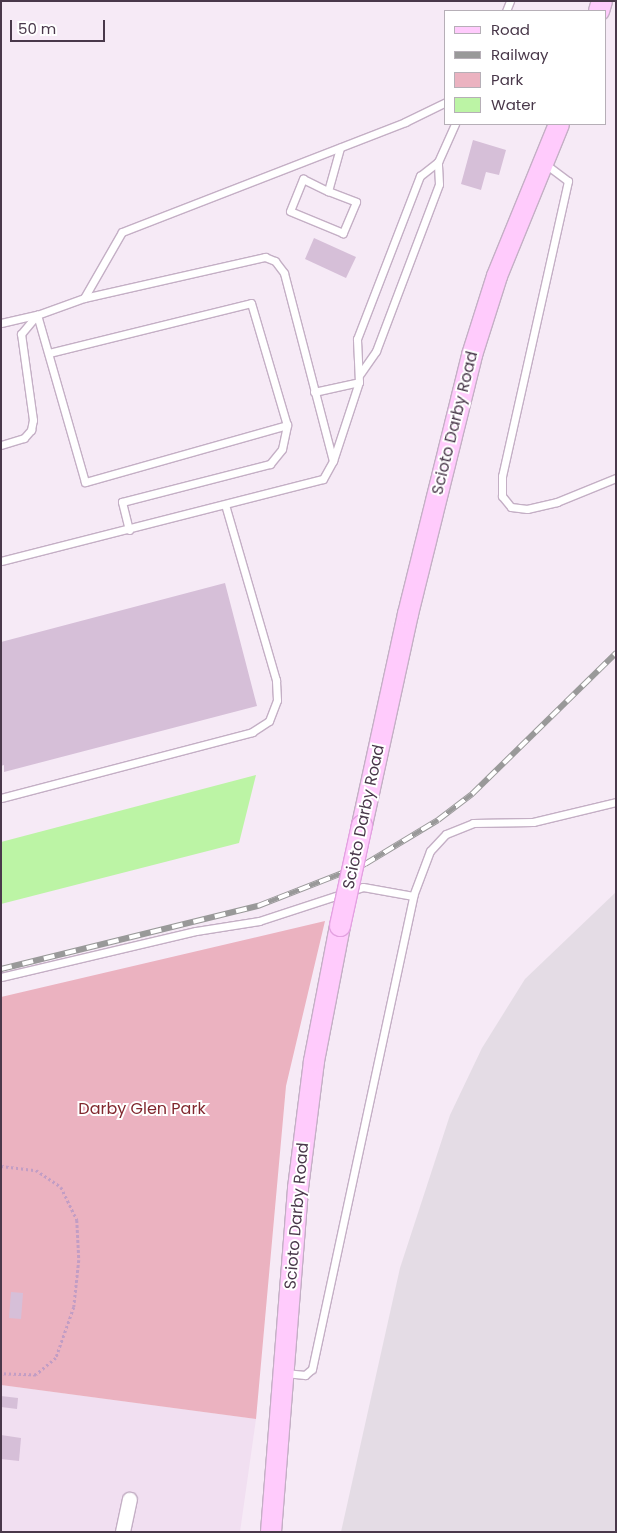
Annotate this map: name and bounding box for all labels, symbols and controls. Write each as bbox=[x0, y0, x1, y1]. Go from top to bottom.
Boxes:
scale bar bbox=[12, 10, 108, 42]
legend bbox=[444, 10, 607, 125]
text: 50 m bbox=[18, 18, 56, 39]
text: Road bbox=[491, 19, 530, 40]
text: Railway bbox=[491, 44, 549, 65]
text: Park bbox=[491, 69, 523, 90]
text: Water bbox=[491, 94, 536, 115]
street label: Scioto Darby Road bbox=[428, 349, 482, 497]
street label: Scioto Darby Road bbox=[339, 743, 389, 891]
park label: Darby Glen Park bbox=[78, 1099, 206, 1119]
street label: Scioto Darby Road bbox=[281, 1142, 313, 1290]

